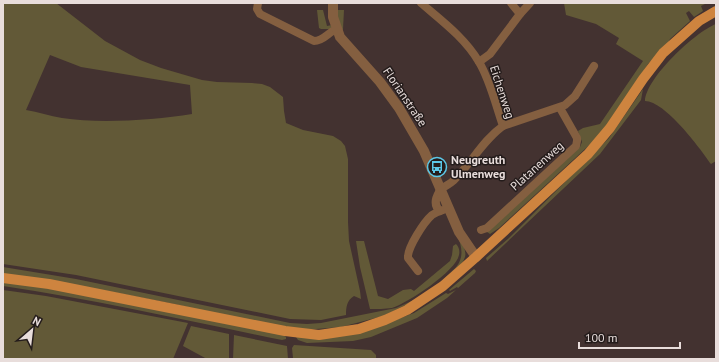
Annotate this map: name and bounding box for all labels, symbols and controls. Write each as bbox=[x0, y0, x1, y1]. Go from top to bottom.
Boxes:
street label: Eichenweg bbox=[487, 63, 518, 121]
street label: Florianstraße bbox=[380, 64, 431, 129]
street label: Platanenweg bbox=[507, 138, 566, 193]
place label: Neugreuth Ulmenweg bbox=[451, 152, 505, 181]
bus stop icon: Neugreuth Ulmenweg bbox=[426, 156, 448, 178]
north arrow bbox=[12, 310, 52, 350]
text: N bbox=[30, 313, 43, 329]
scale bar bbox=[579, 324, 680, 350]
text: 100 m bbox=[585, 330, 618, 345]

